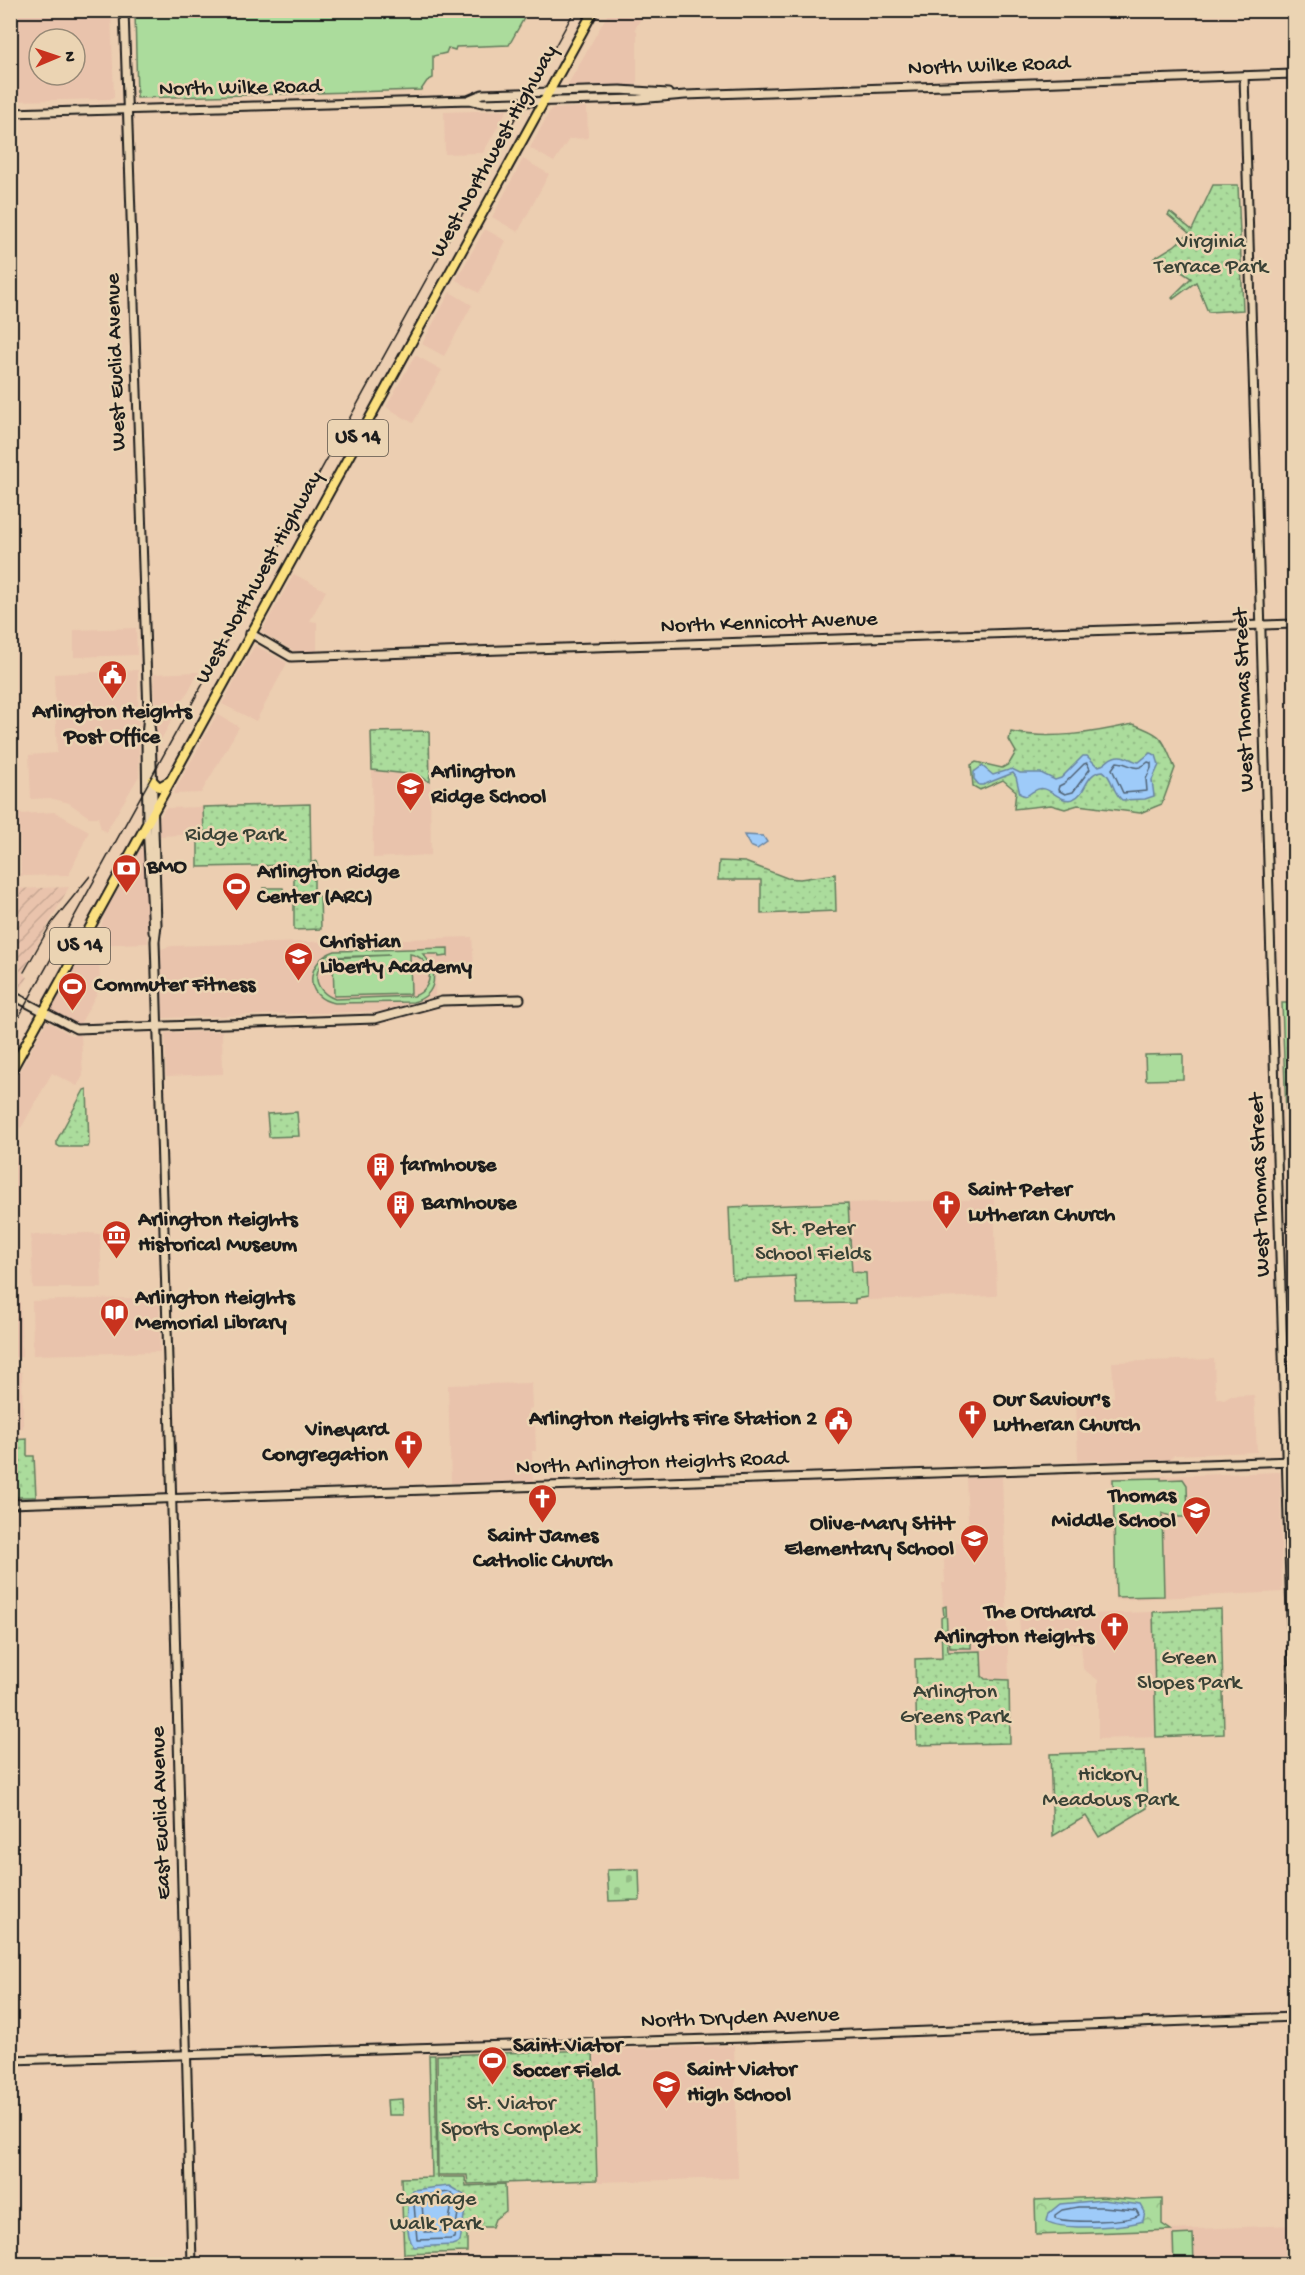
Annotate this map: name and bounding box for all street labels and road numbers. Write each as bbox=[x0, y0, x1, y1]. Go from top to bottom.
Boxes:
street label: West Northwest Highway bbox=[426, 41, 564, 263]
street label: North Wilke Road bbox=[907, 51, 1073, 83]
street label: North Wilke Road bbox=[159, 75, 323, 103]
street label: West Euclid Avenue bbox=[101, 272, 133, 451]
road number: US 14 bbox=[328, 420, 388, 456]
street label: West Northwest Highway bbox=[191, 467, 329, 689]
street label: West Thomas Street bbox=[1229, 606, 1261, 792]
street label: North Kennicott Avenue bbox=[660, 607, 879, 641]
road number: US 14 bbox=[50, 928, 110, 964]
street label: West Thomas Street bbox=[1245, 1091, 1277, 1277]
street label: North Arlington Heights Road bbox=[515, 1446, 791, 1482]
street label: East Euclid Avenue bbox=[146, 1725, 178, 1900]
street label: North Dryden Avenue bbox=[640, 2003, 840, 2035]

